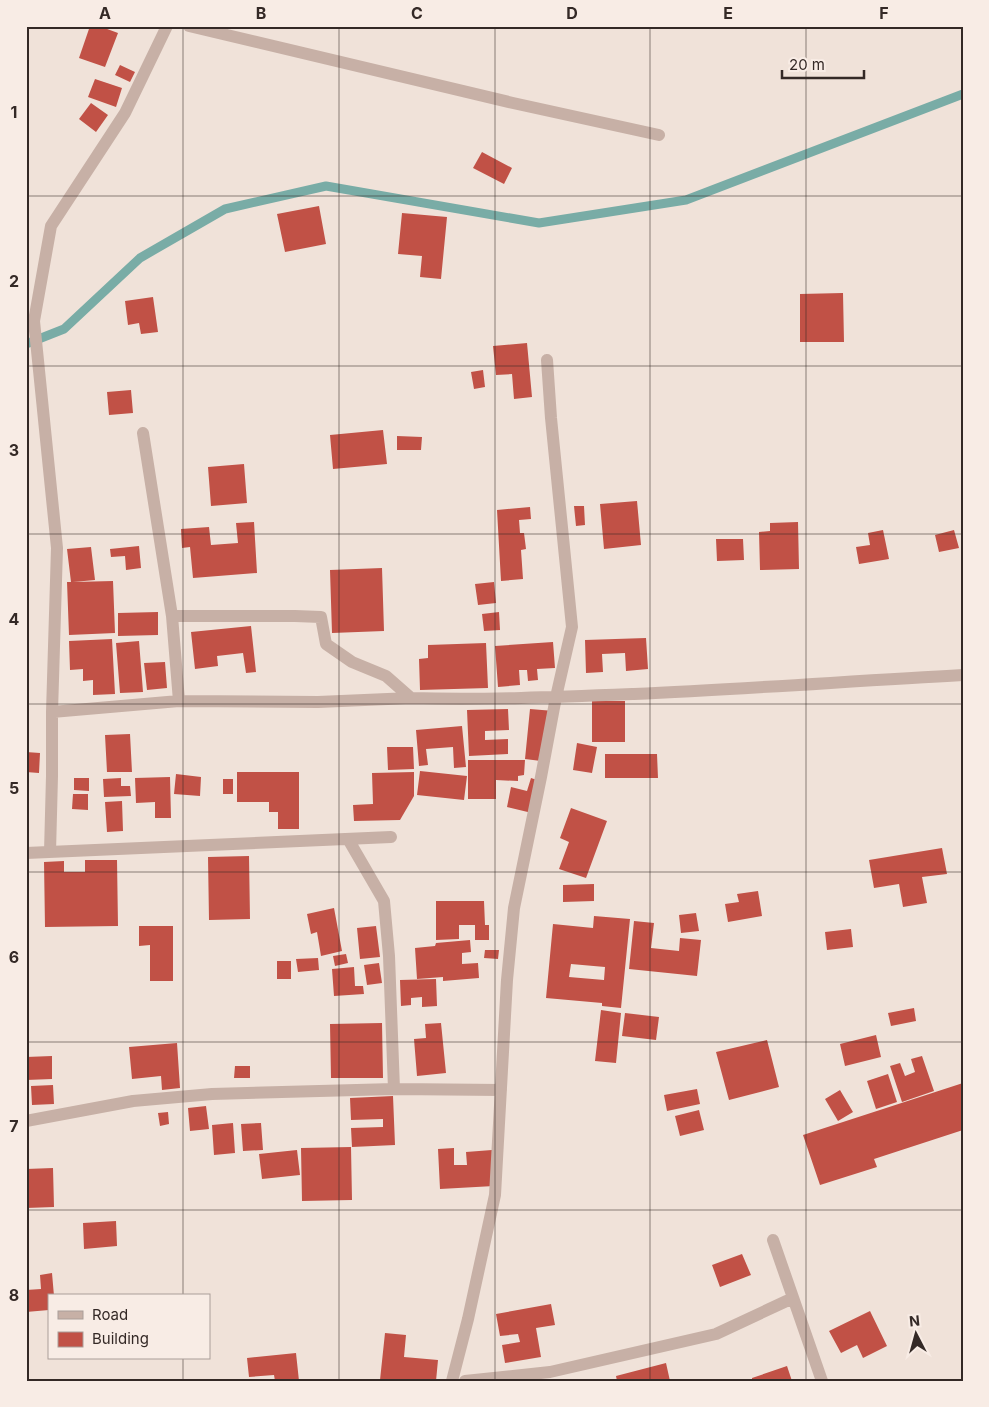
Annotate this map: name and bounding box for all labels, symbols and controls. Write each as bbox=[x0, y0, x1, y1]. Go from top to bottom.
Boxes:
text: A bbox=[99, 3, 111, 23]
text: B bbox=[256, 3, 266, 23]
text: C bbox=[411, 3, 423, 23]
text: D bbox=[566, 3, 578, 23]
text: E bbox=[723, 3, 733, 23]
text: F bbox=[879, 3, 889, 23]
scale bar bbox=[782, 48, 864, 80]
text: 20 m bbox=[789, 55, 825, 74]
text: 1 bbox=[11, 102, 17, 122]
text: 2 bbox=[9, 271, 19, 291]
text: 3 bbox=[9, 440, 19, 460]
text: 4 bbox=[9, 609, 20, 629]
text: 5 bbox=[9, 778, 19, 798]
text: 6 bbox=[9, 947, 19, 967]
text: 7 bbox=[9, 1116, 19, 1136]
text: 8 bbox=[9, 1285, 19, 1305]
legend bbox=[48, 1294, 210, 1360]
text: Road bbox=[92, 1305, 128, 1324]
north arrow bbox=[892, 1310, 942, 1360]
text: N bbox=[908, 1312, 921, 1330]
text: Building bbox=[92, 1329, 149, 1348]

